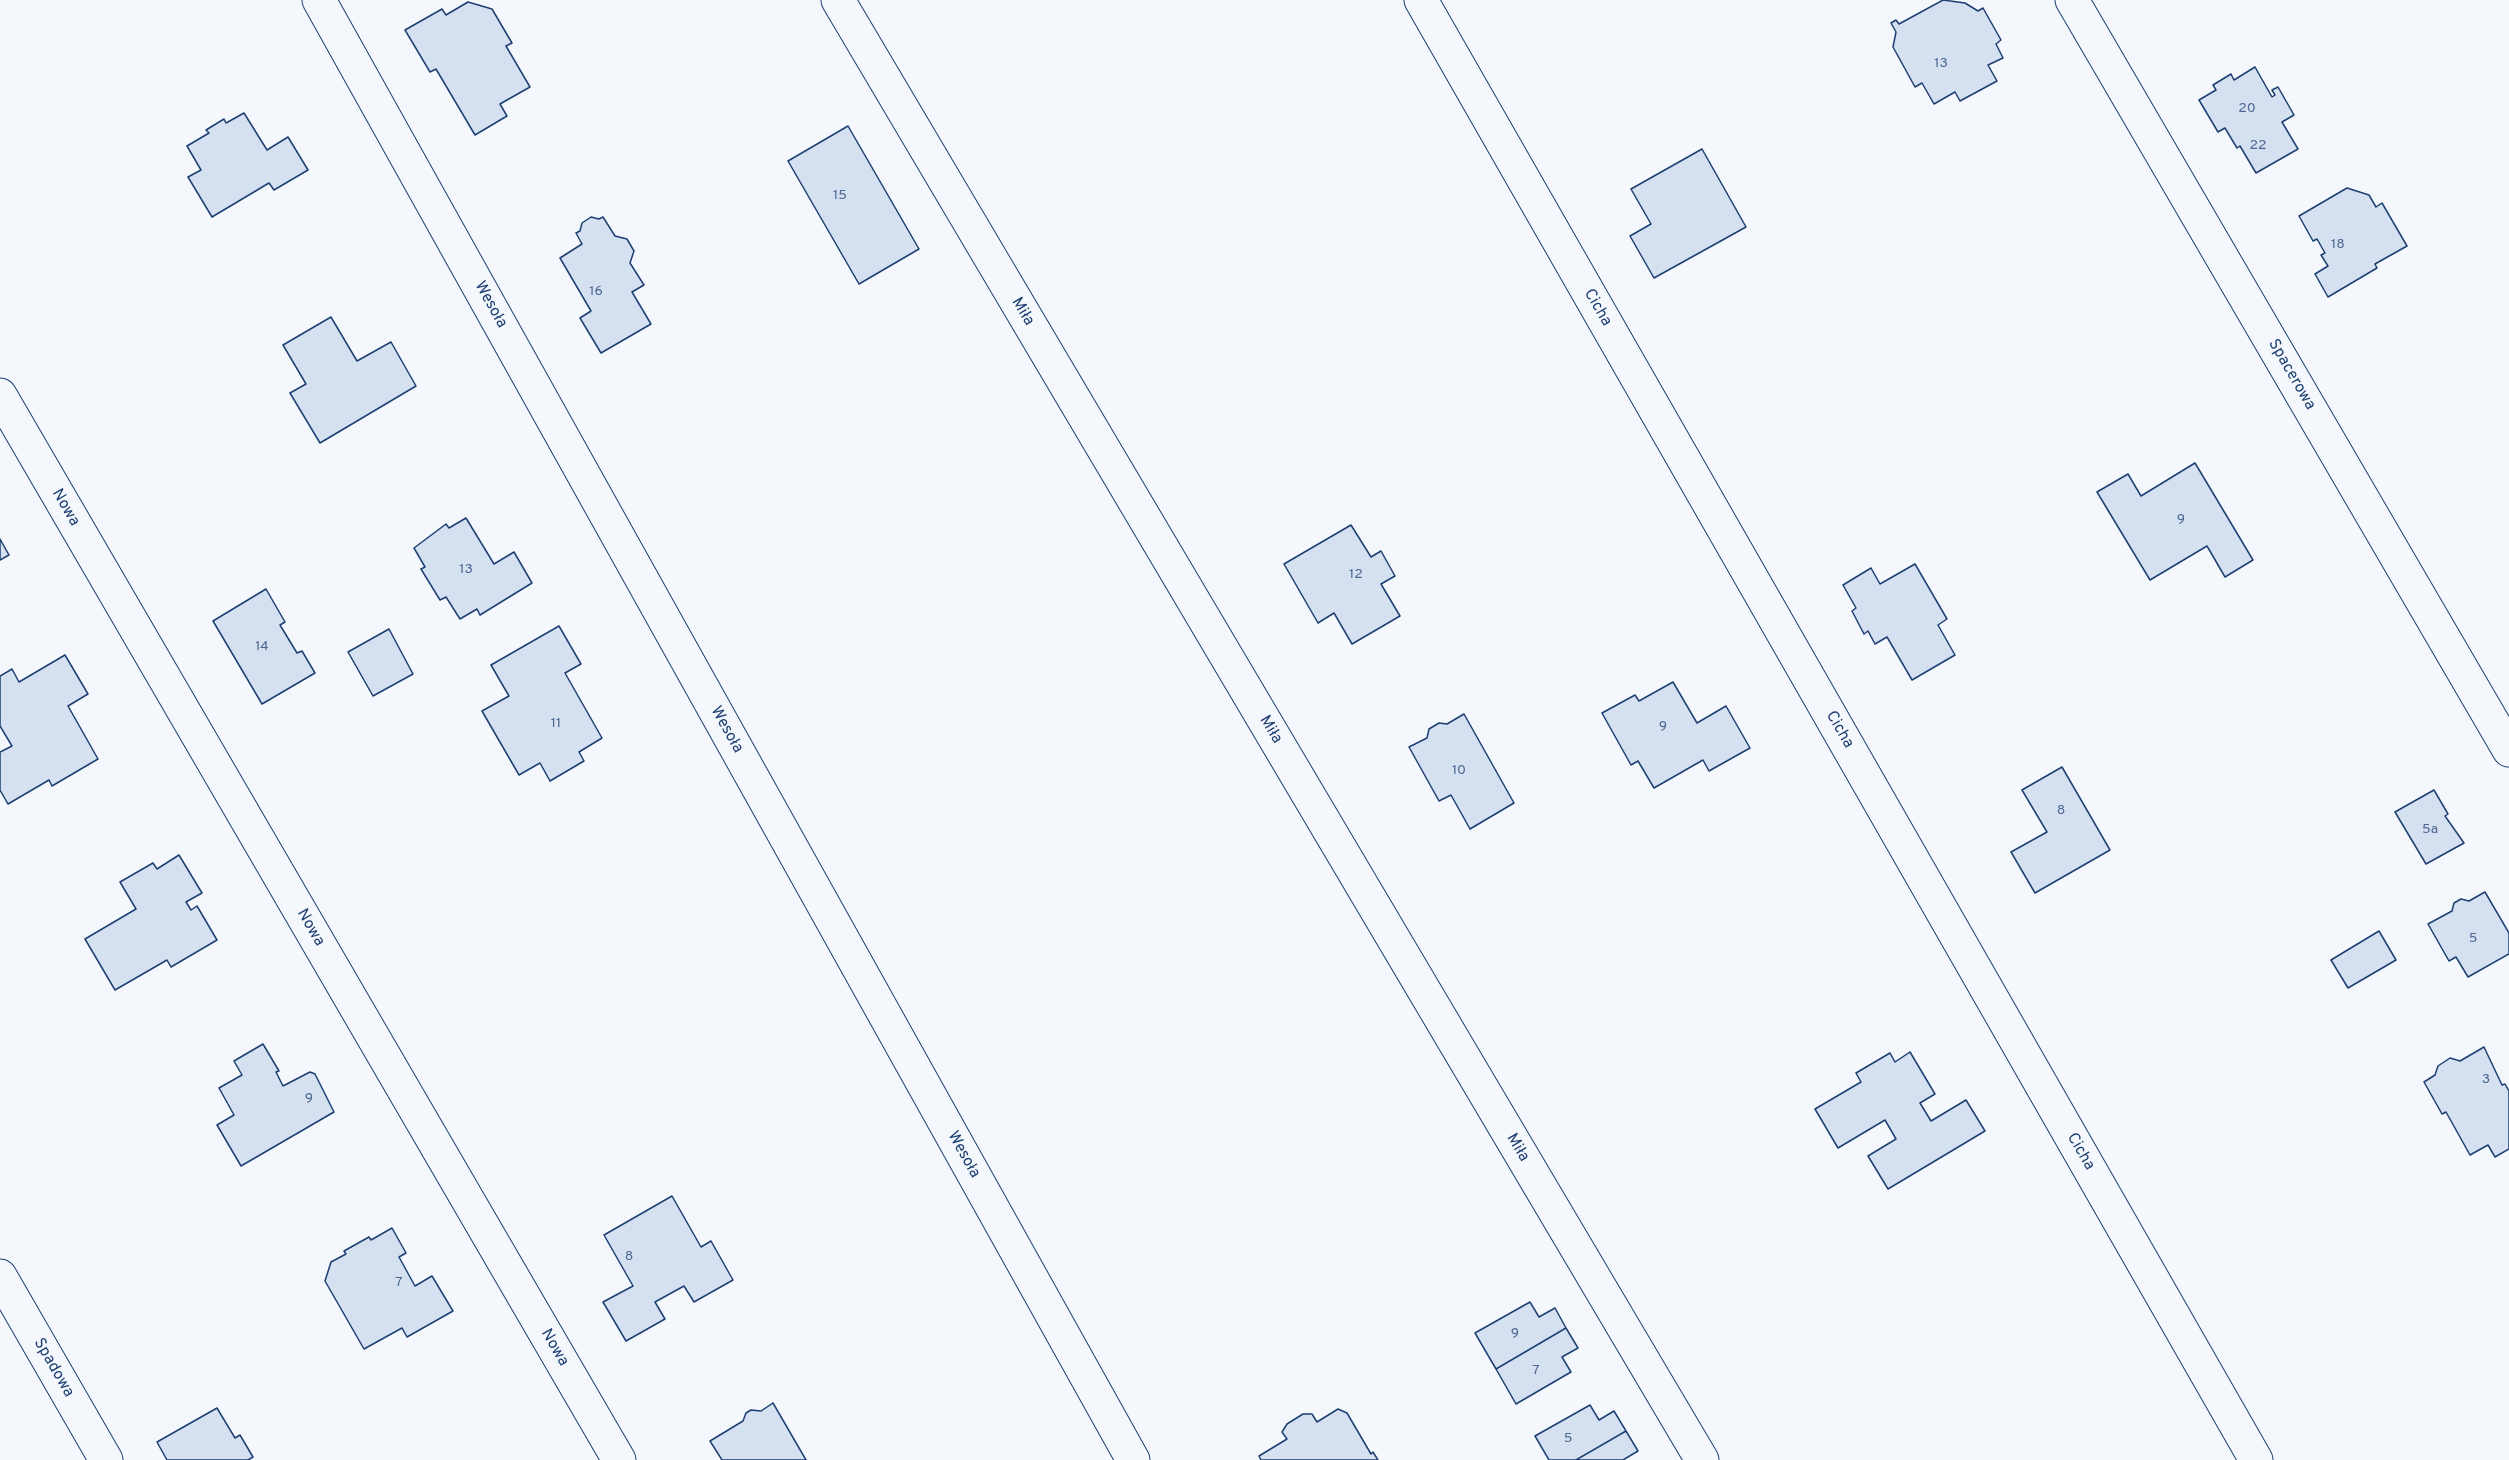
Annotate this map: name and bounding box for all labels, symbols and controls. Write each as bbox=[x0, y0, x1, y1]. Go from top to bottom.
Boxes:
house number: 13 bbox=[1934, 56, 1948, 72]
house number: 20 bbox=[2238, 101, 2256, 117]
house number: 22 bbox=[2249, 138, 2267, 154]
house number: 15 bbox=[833, 188, 847, 204]
house number: 18 bbox=[2331, 237, 2345, 253]
street label: Wesoła bbox=[469, 278, 511, 332]
house number: 16 bbox=[589, 284, 603, 300]
street label: Cicha bbox=[1579, 286, 1615, 330]
street label: Miła bbox=[1006, 294, 1038, 330]
street label: Spacerowa bbox=[2263, 336, 2319, 414]
street label: Nowa bbox=[47, 486, 83, 530]
house number: 9 bbox=[2177, 512, 2185, 528]
house number: 13 bbox=[459, 562, 473, 578]
house number: 12 bbox=[1349, 567, 1363, 583]
house number: 14 bbox=[255, 639, 269, 655]
street label: Wesoła bbox=[705, 703, 747, 757]
street label: Cicha bbox=[1821, 708, 1857, 752]
street label: Miła bbox=[1254, 712, 1286, 748]
house number: 11 bbox=[551, 716, 561, 732]
house number: 9 bbox=[1659, 719, 1667, 735]
house number: 10 bbox=[1452, 763, 1466, 779]
house number: 8 bbox=[2057, 803, 2065, 819]
house number: 5a bbox=[2422, 822, 2438, 838]
street label: Nowa bbox=[292, 906, 328, 950]
house number: 5 bbox=[2469, 931, 2477, 947]
house number: 3 bbox=[2482, 1072, 2490, 1088]
house number: 9 bbox=[305, 1091, 313, 1107]
street label: Wesoła bbox=[942, 1128, 984, 1182]
street label: Miła bbox=[1501, 1130, 1533, 1166]
street label: Cicha bbox=[2062, 1130, 2098, 1174]
house number: 8 bbox=[625, 1249, 633, 1265]
house number: 7 bbox=[395, 1275, 403, 1291]
street label: Nowa bbox=[536, 1326, 572, 1370]
house number: 9 bbox=[1511, 1326, 1519, 1342]
street label: Spadowa bbox=[28, 1335, 78, 1401]
house number: 7 bbox=[1532, 1363, 1540, 1379]
house number: 5 bbox=[1564, 1431, 1572, 1447]

